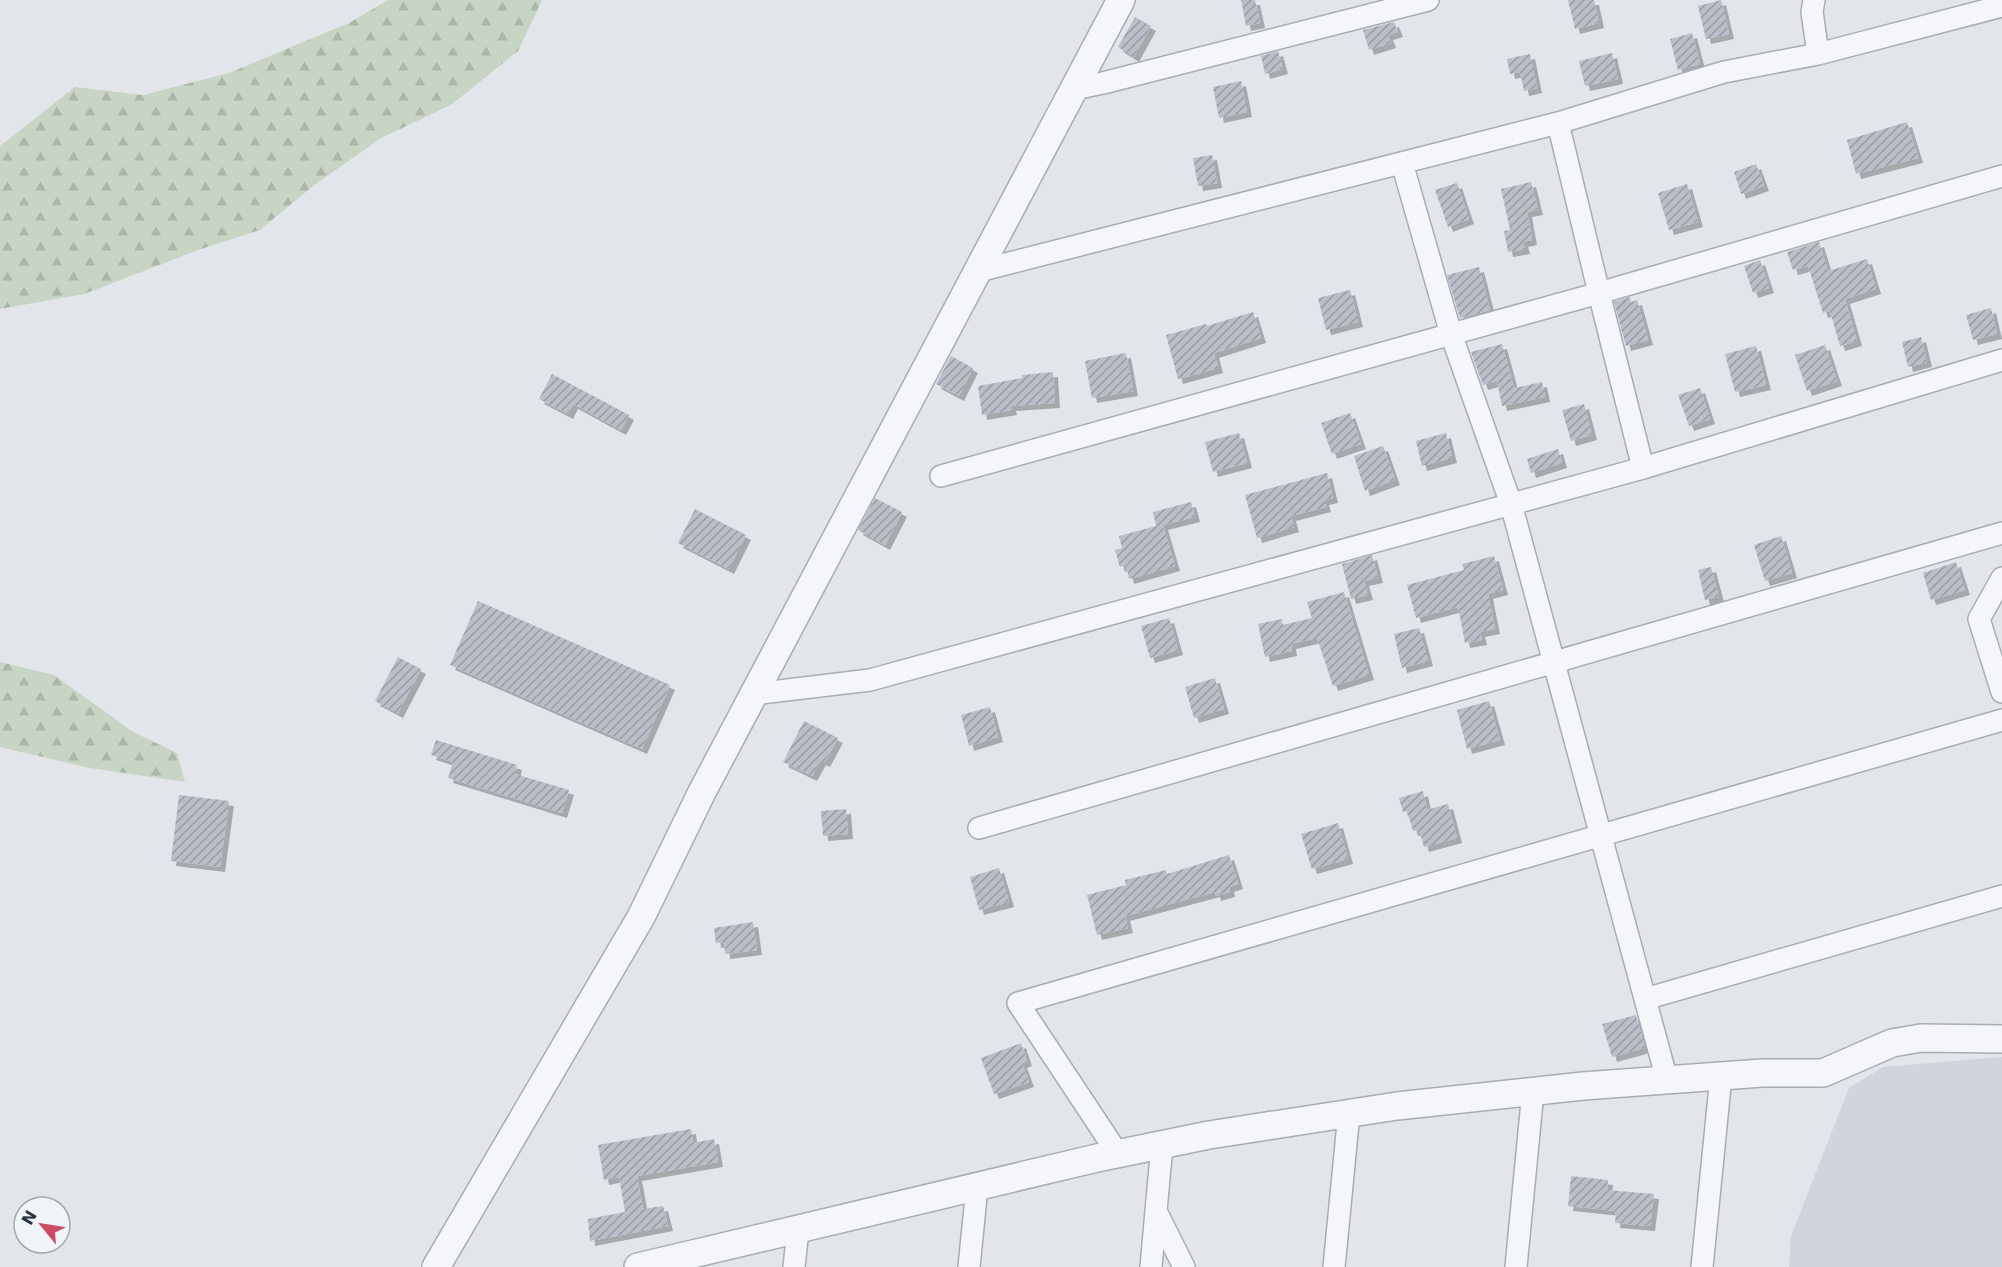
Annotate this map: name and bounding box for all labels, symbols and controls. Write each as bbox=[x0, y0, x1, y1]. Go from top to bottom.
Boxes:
north arrow bbox=[12, 1195, 72, 1255]
text: N bbox=[18, 1207, 41, 1228]

